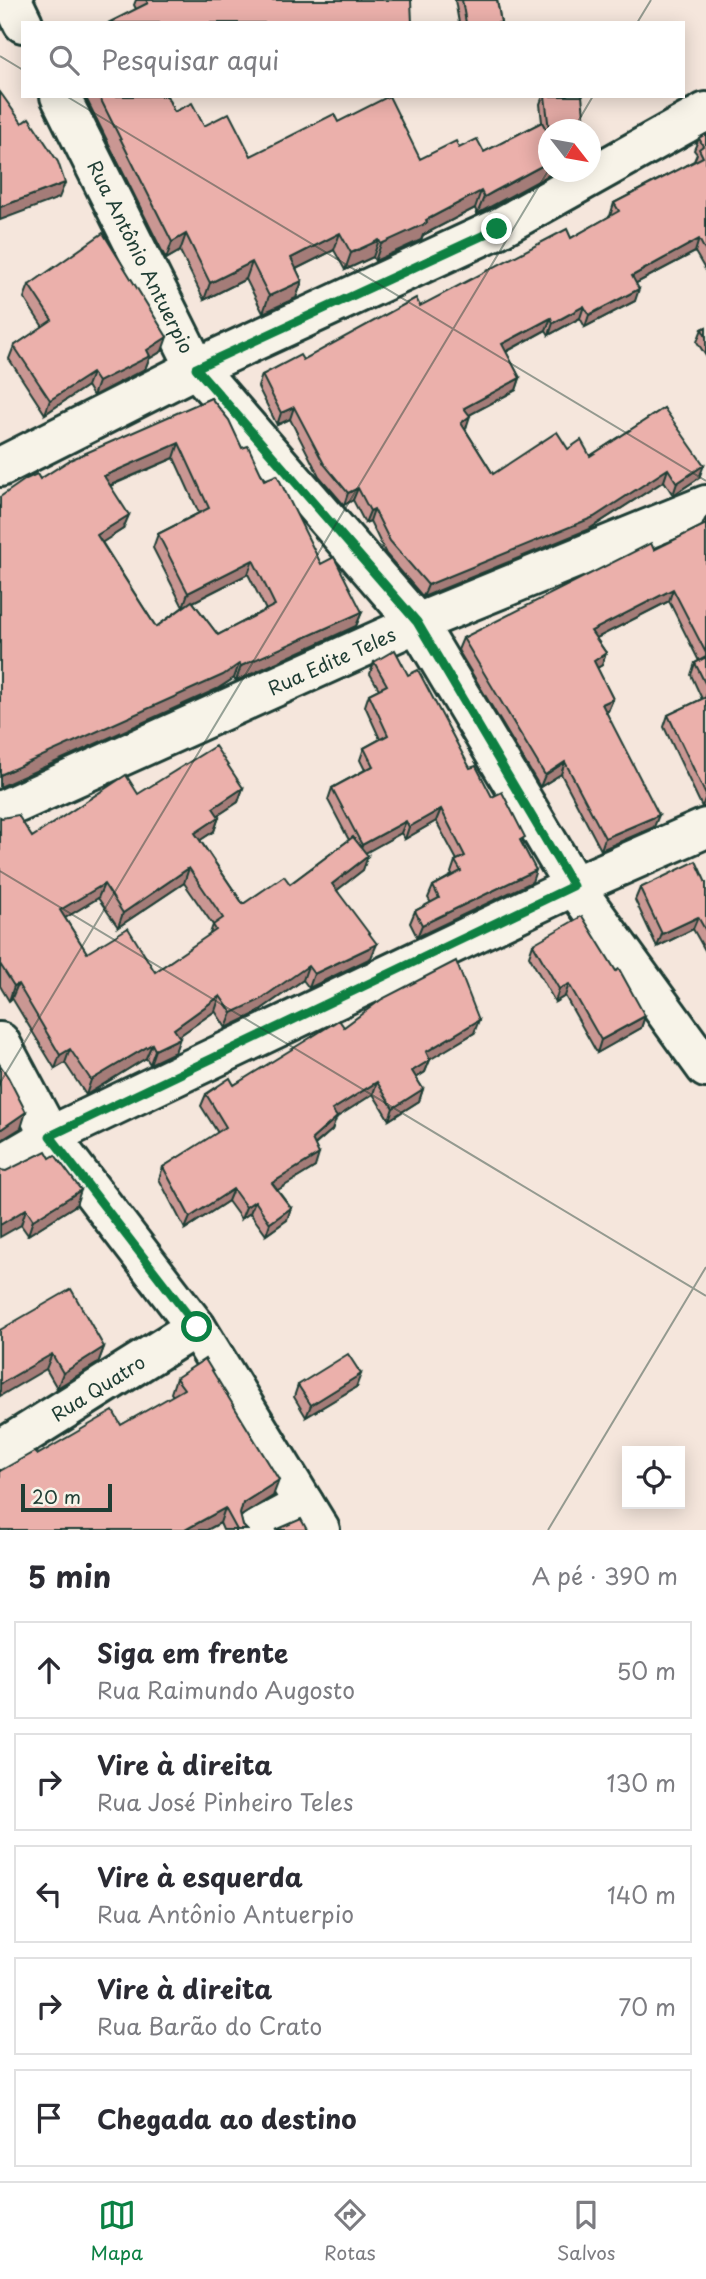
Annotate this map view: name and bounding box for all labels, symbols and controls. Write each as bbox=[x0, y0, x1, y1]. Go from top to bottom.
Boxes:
search box bbox=[21, 21, 685, 98]
text: Pesquisar aqui bbox=[101, 40, 279, 79]
icon: search bbox=[45, 41, 83, 79]
north arrow bbox=[538, 119, 601, 182]
street label: Rua Antônio Antuerpio bbox=[81, 155, 201, 358]
route end bbox=[481, 213, 512, 244]
street label: Rua Edite Teles bbox=[263, 619, 400, 701]
route start bbox=[181, 1311, 212, 1342]
street label: Rua Quatro bbox=[45, 1347, 150, 1428]
map controls bbox=[622, 1446, 685, 1509]
button: locate bbox=[622, 1446, 685, 1509]
scale bar bbox=[21, 1481, 112, 1513]
text: 20 m bbox=[32, 1482, 81, 1510]
text: 5 min bbox=[28, 1553, 111, 1598]
text: A pé · 390 m bbox=[532, 1558, 678, 1593]
text: Siga em frente bbox=[97, 1633, 288, 1672]
icon: ahead bbox=[30, 1651, 68, 1689]
text: 50 m bbox=[616, 1653, 676, 1688]
text: Rua Raimundo Augosto bbox=[97, 1672, 355, 1707]
text: Vire à direita bbox=[97, 1745, 272, 1784]
icon: right bbox=[30, 1763, 68, 1801]
text: 130 m bbox=[606, 1765, 676, 1800]
text: Rua José Pinheiro Teles bbox=[97, 1784, 353, 1819]
text: Vire à esquerda bbox=[97, 1857, 303, 1896]
icon: left bbox=[30, 1875, 68, 1913]
text: 140 m bbox=[607, 1877, 676, 1912]
text: Rua Antônio Antuerpio bbox=[97, 1896, 354, 1931]
text: Vire à direita bbox=[97, 1969, 272, 2008]
icon: right bbox=[30, 1987, 68, 2025]
text: 70 m bbox=[618, 1989, 676, 2024]
text: Rua Barão do Crato bbox=[97, 2008, 322, 2043]
icon: arrive bbox=[30, 2099, 68, 2137]
text: Chegada ao destino bbox=[97, 2099, 356, 2138]
tab: Mapa bbox=[91, 2196, 143, 2266]
tab: Rotas bbox=[324, 2196, 376, 2266]
tab: Salvos bbox=[557, 2196, 615, 2266]

